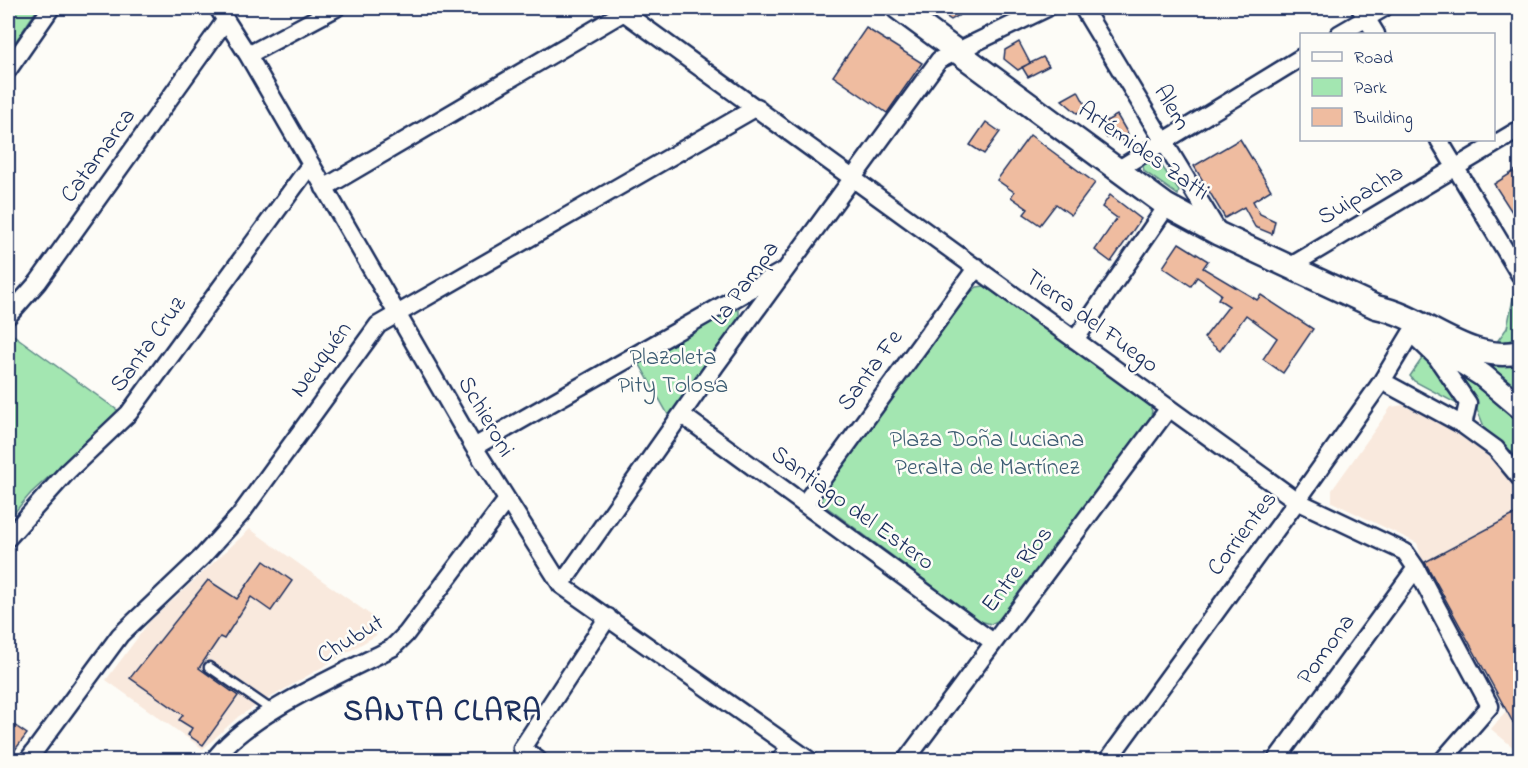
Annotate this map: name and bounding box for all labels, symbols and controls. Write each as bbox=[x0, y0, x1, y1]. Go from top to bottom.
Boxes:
legend bbox=[1300, 33, 1495, 141]
text: Road bbox=[1354, 46, 1393, 72]
text: Park bbox=[1354, 76, 1387, 102]
street label: Alem bbox=[1144, 78, 1198, 138]
street label: Artémides Zatti bbox=[1070, 94, 1216, 210]
street label: Catamarca bbox=[53, 101, 145, 211]
text: Building bbox=[1353, 106, 1413, 133]
street label: Suipacha bbox=[1312, 157, 1410, 235]
street label: La Pampa bbox=[703, 234, 789, 334]
street label: Tierra del Fuego bbox=[1017, 261, 1165, 383]
street label: Santa Cruz bbox=[102, 289, 196, 400]
street label: Neuquén bbox=[282, 315, 362, 405]
street label: Santa Fe bbox=[829, 323, 913, 419]
park label: Plazoleta Pity Tolosa bbox=[618, 341, 728, 405]
street label: Schieroni bbox=[448, 370, 522, 464]
park label: Plaza Doña Luciana Peralta de Martínez bbox=[890, 423, 1084, 486]
street label: Santiago del Estero bbox=[763, 438, 941, 580]
street label: Corrientes bbox=[1199, 484, 1287, 584]
street label: Entre Ríos bbox=[974, 519, 1062, 621]
street label: Chubut bbox=[311, 606, 391, 674]
street label: Pomona bbox=[1289, 607, 1365, 693]
district label: SANTA CLARA bbox=[344, 691, 542, 735]

